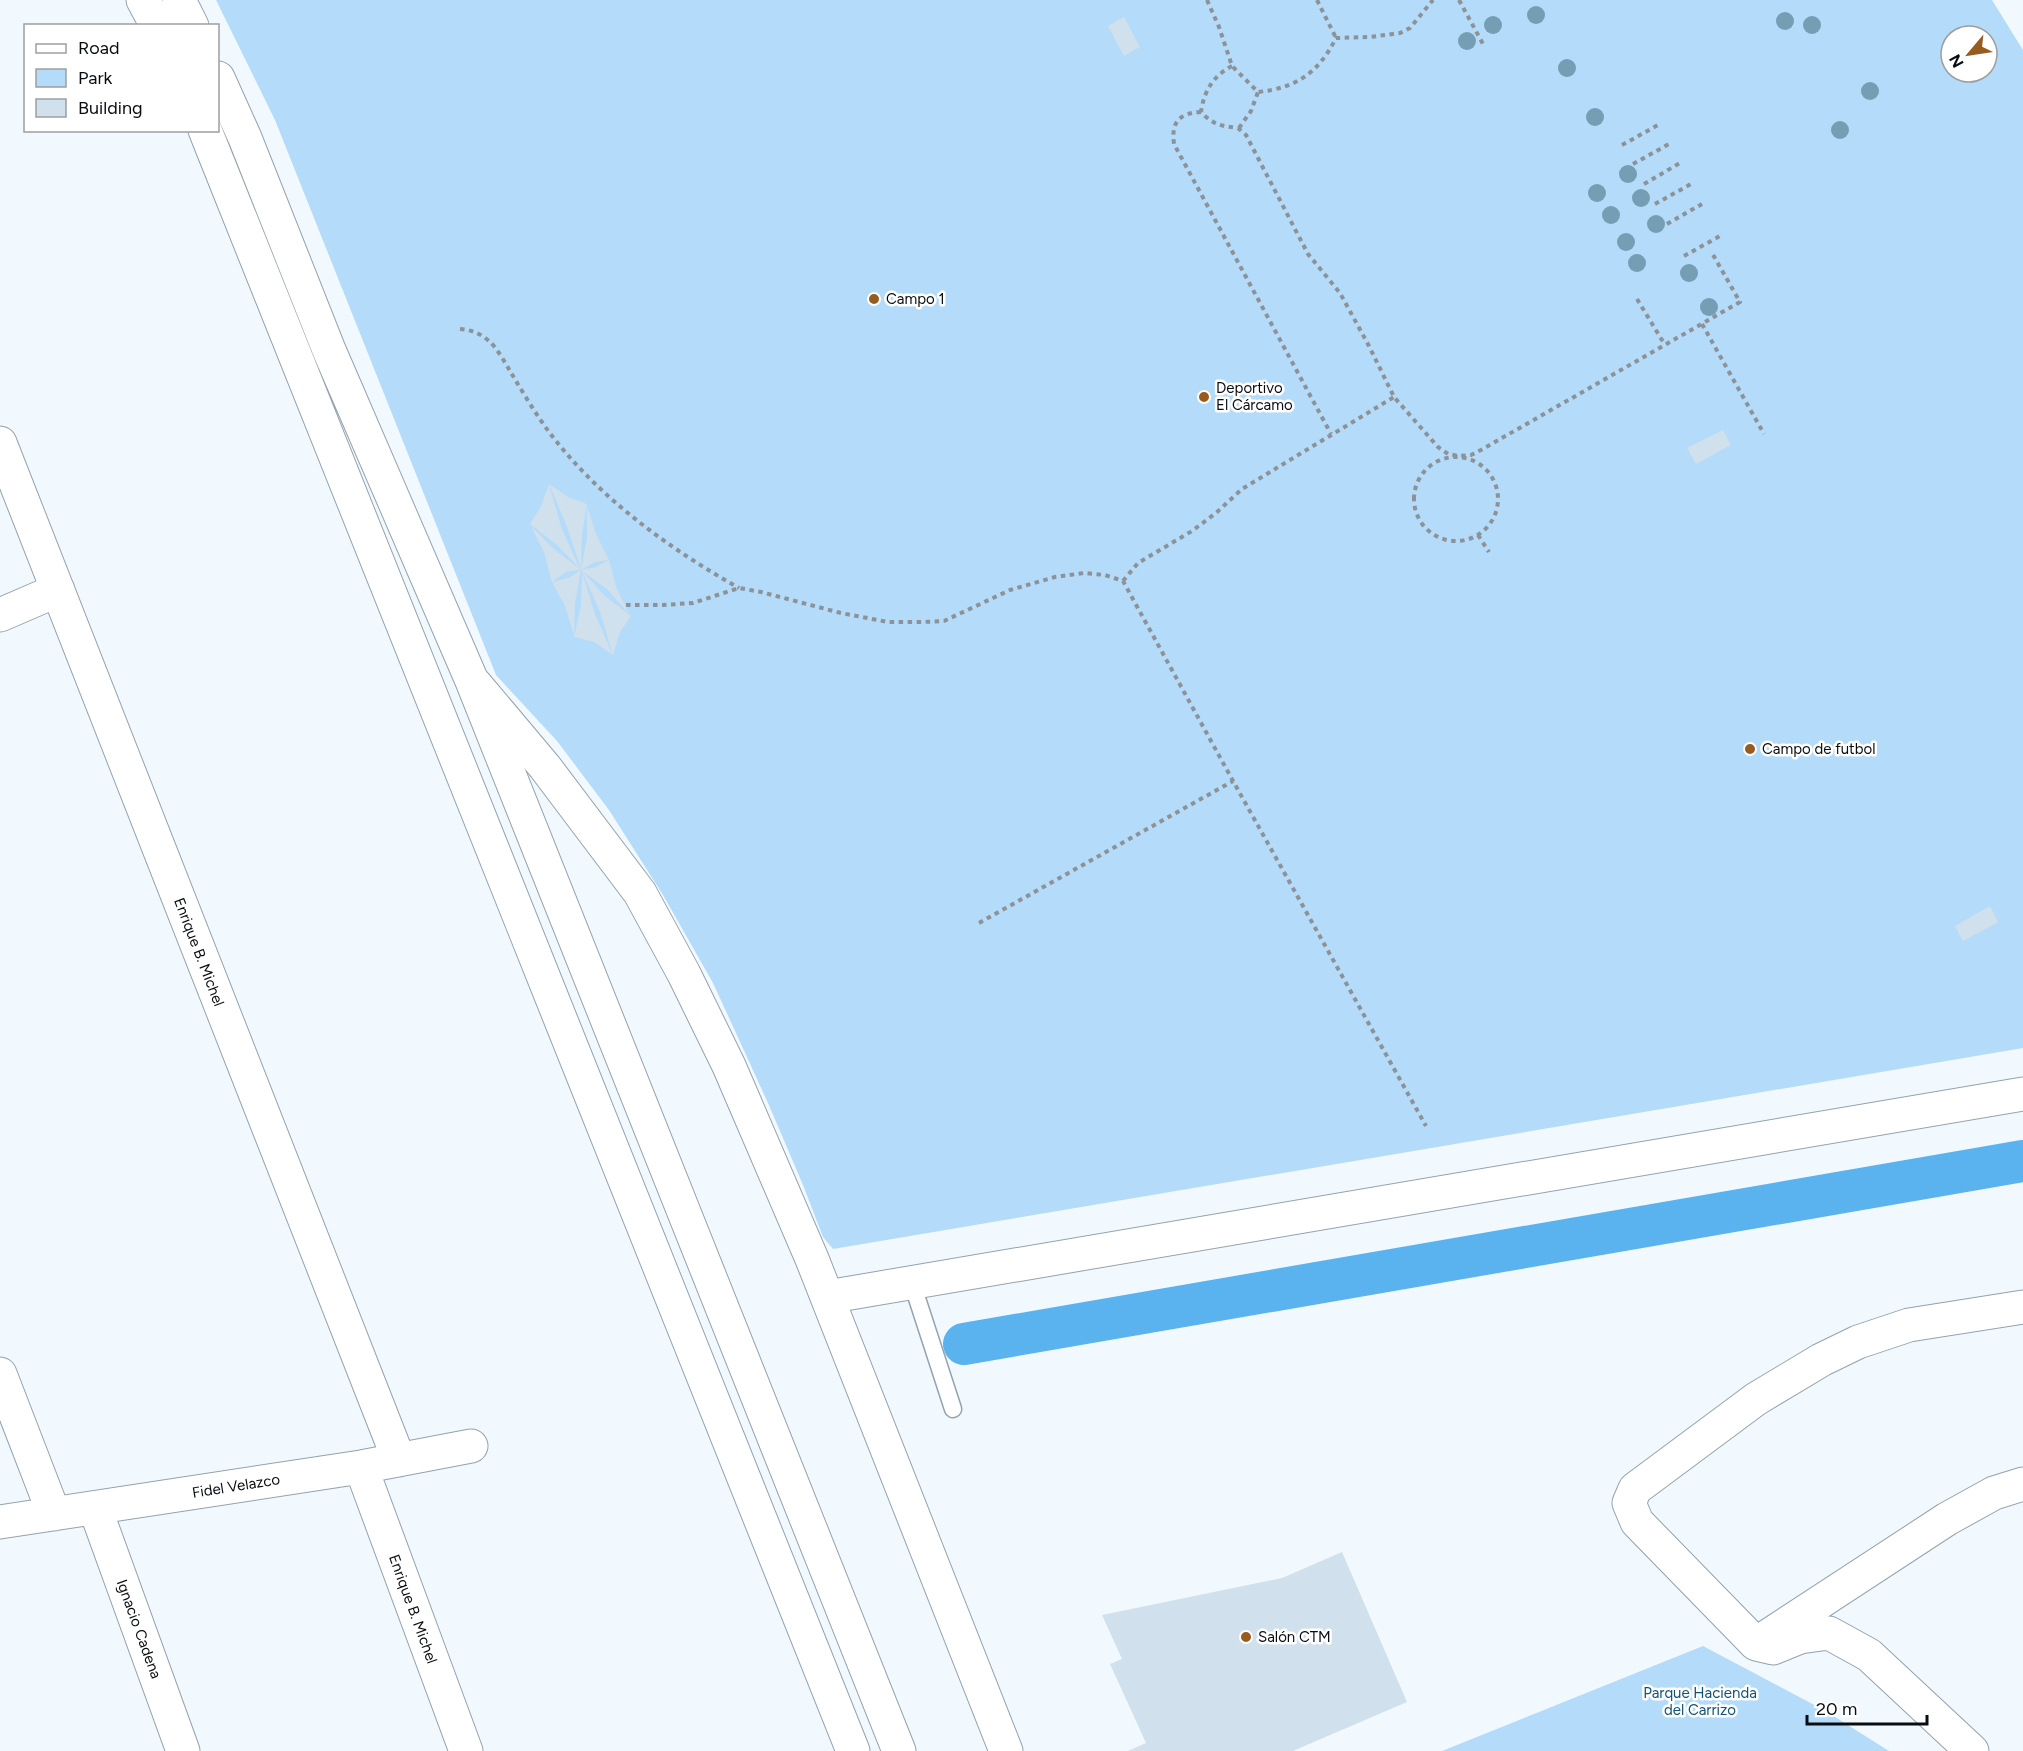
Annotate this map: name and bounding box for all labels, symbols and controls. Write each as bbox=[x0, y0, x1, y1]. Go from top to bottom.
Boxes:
legend bbox=[24, 24, 219, 132]
north arrow bbox=[1939, 24, 1999, 84]
text: Road bbox=[78, 37, 119, 59]
text: N bbox=[1945, 51, 1968, 71]
text: Park bbox=[78, 67, 113, 89]
text: Building bbox=[78, 97, 143, 119]
place label: Campo 1 bbox=[886, 290, 945, 308]
marker: Campo 1 bbox=[867, 292, 881, 306]
place label: Deportivo El Cárcamo bbox=[1216, 379, 1293, 414]
marker: Deportivo El Cárcamo bbox=[1197, 390, 1211, 404]
place label: Campo de futbol bbox=[1762, 740, 1876, 758]
marker: Campo de futbol bbox=[1743, 742, 1757, 756]
street label: Enrique B. Michel bbox=[170, 895, 228, 1009]
street label: Fidel Velazco bbox=[191, 1470, 282, 1502]
street label: Enrique B. Michel bbox=[385, 1552, 441, 1666]
street label: Ignacio Cadena bbox=[113, 1577, 165, 1681]
place label: Salón CTM bbox=[1258, 1628, 1331, 1646]
marker: Salón CTM bbox=[1239, 1630, 1253, 1644]
park label: Parque Hacienda del Carrizo bbox=[1643, 1684, 1757, 1719]
scale bar bbox=[1807, 1688, 1927, 1726]
text: 20 m bbox=[1816, 1698, 1857, 1720]

